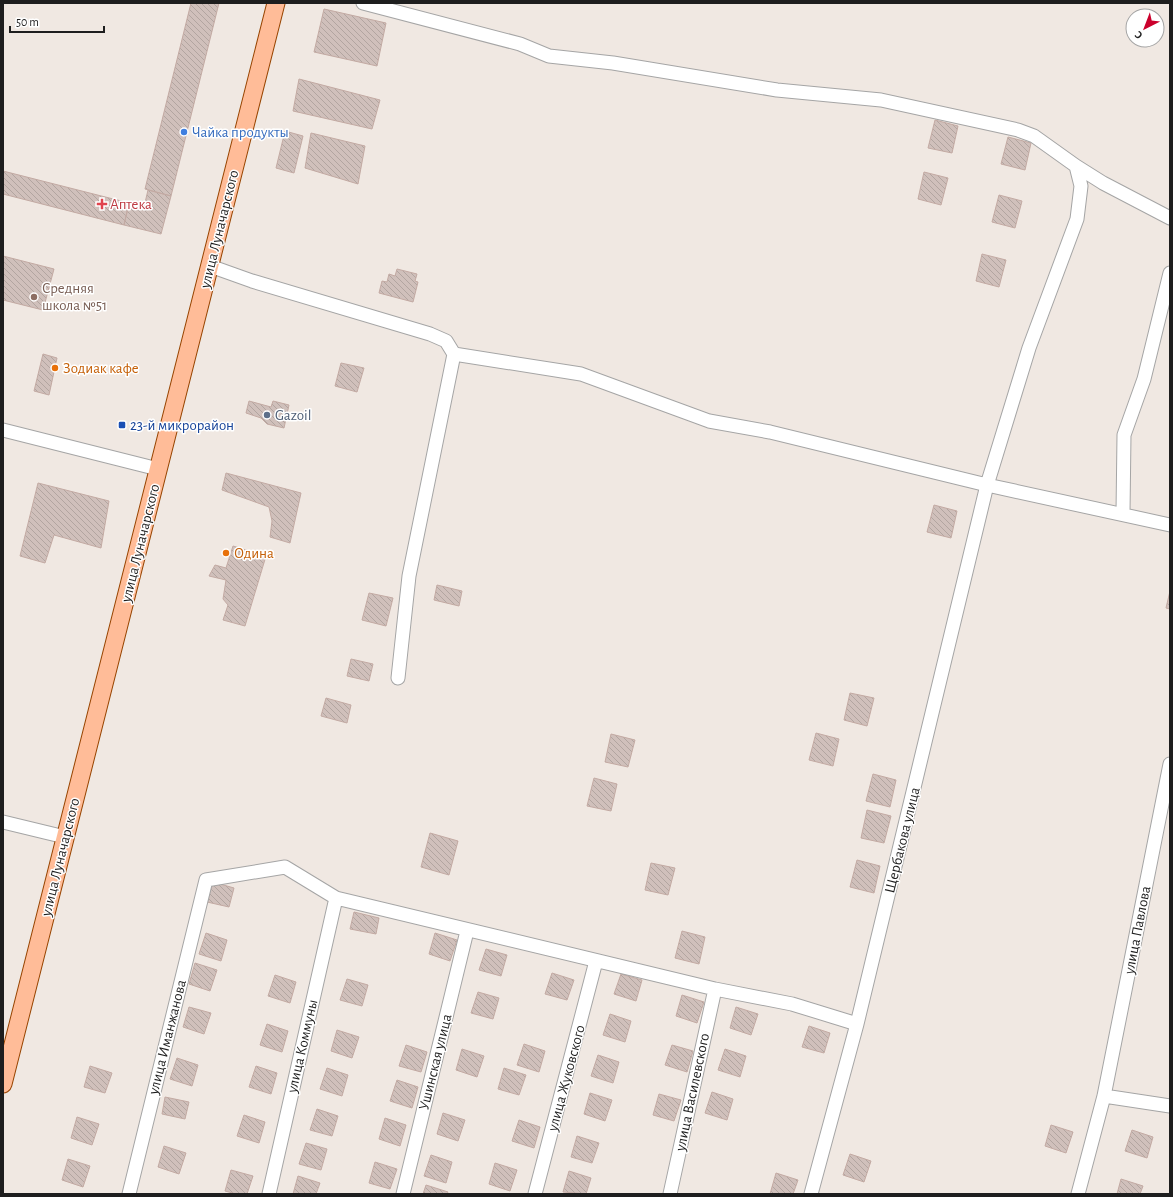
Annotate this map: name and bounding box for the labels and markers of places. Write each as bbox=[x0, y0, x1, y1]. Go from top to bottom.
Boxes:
place label: Чайка продукты bbox=[192, 125, 289, 140]
marker: Чайка продукты bbox=[179, 127, 189, 137]
place label: Аптека bbox=[110, 197, 152, 212]
marker: Аптека bbox=[97, 199, 107, 209]
place label: Средняя школа №51 bbox=[42, 281, 107, 313]
marker: Средняя школа №51 bbox=[29, 292, 39, 302]
place label: Зодиак кафе bbox=[63, 361, 139, 376]
marker: Зодиак кафе bbox=[50, 363, 60, 373]
place label: Gazoil bbox=[275, 408, 311, 423]
marker: Gazoil bbox=[262, 410, 272, 420]
place label: 23-й микрорайон bbox=[130, 418, 234, 433]
marker: 23-й микрорайон bbox=[117, 420, 127, 430]
place label: Одина bbox=[234, 546, 274, 561]
marker: Одина bbox=[221, 548, 231, 558]

